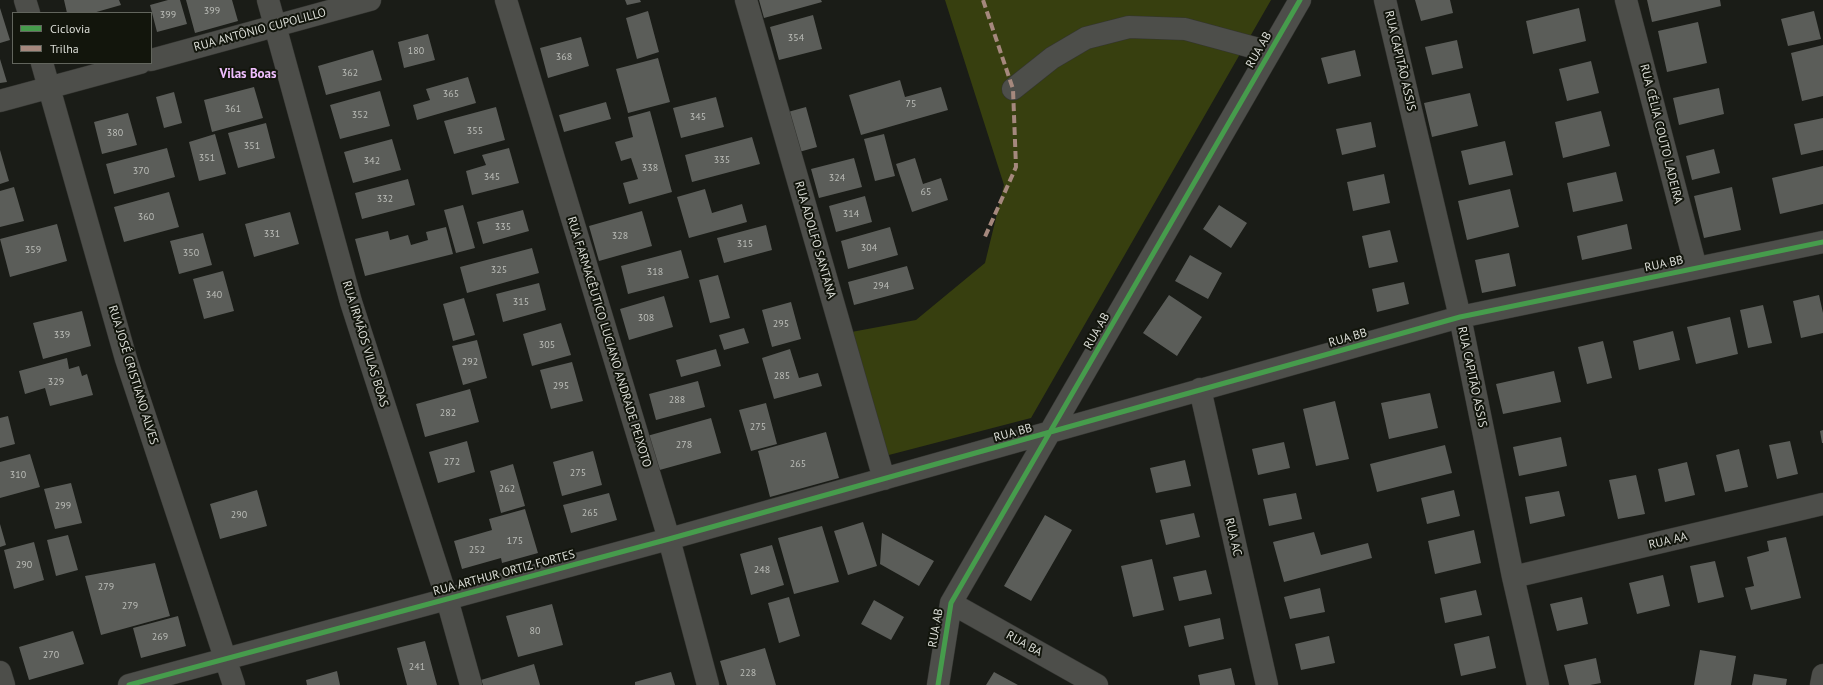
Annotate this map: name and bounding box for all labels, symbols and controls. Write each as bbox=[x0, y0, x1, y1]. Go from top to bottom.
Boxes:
street label: RUA ANTÔNIO CUPOLILLO bbox=[192, 5, 328, 55]
house number: 399 bbox=[204, 5, 220, 17]
house number: 399 bbox=[160, 9, 176, 21]
street label: RUA CAPITÃO ASSIS bbox=[1381, 9, 1419, 113]
legend bbox=[12, 12, 152, 64]
text: Ciclovia bbox=[50, 21, 90, 36]
street label: RUA AB bbox=[1243, 29, 1275, 71]
house number: 354 bbox=[788, 32, 804, 44]
text: Trilha bbox=[50, 41, 79, 56]
house number: 180 bbox=[408, 45, 424, 57]
house number: 368 bbox=[556, 51, 572, 63]
street label: RUA CÉLIA COUTO LADEIRA bbox=[1637, 63, 1685, 205]
district label: Vilas Boas bbox=[220, 66, 276, 82]
house number: 362 bbox=[342, 67, 358, 79]
house number: 365 bbox=[443, 88, 459, 100]
house number: 75 bbox=[906, 98, 916, 110]
house number: 361 bbox=[225, 103, 241, 115]
house number: 352 bbox=[352, 109, 368, 121]
house number: 345 bbox=[690, 111, 706, 123]
house number: 355 bbox=[467, 125, 483, 137]
house number: 380 bbox=[107, 127, 123, 139]
house number: 351 bbox=[244, 140, 260, 152]
house number: 351 bbox=[199, 152, 215, 164]
house number: 335 bbox=[714, 154, 730, 166]
house number: 342 bbox=[364, 155, 380, 167]
house number: 338 bbox=[642, 162, 658, 174]
house number: 370 bbox=[133, 165, 149, 177]
house number: 345 bbox=[484, 171, 500, 183]
house number: 324 bbox=[829, 172, 845, 184]
street label: RUA ADOLFO SANTANA bbox=[791, 180, 839, 300]
house number: 65 bbox=[921, 186, 931, 198]
house number: 332 bbox=[377, 193, 393, 205]
house number: 314 bbox=[843, 208, 859, 220]
house number: 360 bbox=[138, 211, 154, 223]
street label: RUA FARMACÊUTICO LUCIANO ANDRADE PEIXOTO bbox=[564, 215, 654, 469]
house number: 335 bbox=[495, 221, 511, 233]
house number: 331 bbox=[264, 228, 280, 240]
house number: 328 bbox=[612, 230, 628, 242]
house number: 315 bbox=[737, 238, 753, 250]
house number: 304 bbox=[861, 242, 877, 254]
house number: 359 bbox=[25, 244, 41, 256]
house number: 350 bbox=[183, 247, 199, 259]
street label: RUA BB bbox=[1643, 253, 1685, 275]
house number: 325 bbox=[491, 264, 507, 276]
house number: 318 bbox=[647, 266, 663, 278]
street label: RUA IRMÃOS VILAS BOAS bbox=[339, 279, 391, 409]
house number: 294 bbox=[873, 280, 889, 292]
house number: 340 bbox=[206, 289, 222, 301]
house number: 315 bbox=[513, 296, 529, 308]
street label: RUA JOSÉ CRISTIANO ALVES bbox=[105, 304, 161, 446]
street label: RUA AB bbox=[1081, 310, 1113, 352]
house number: 308 bbox=[638, 312, 654, 324]
house number: 295 bbox=[773, 318, 789, 330]
street label: RUA CAPITÃO ASSIS bbox=[1454, 325, 1490, 429]
street label: RUA BB bbox=[1327, 326, 1369, 350]
house number: 339 bbox=[54, 329, 70, 341]
house number: 305 bbox=[539, 339, 555, 351]
house number: 292 bbox=[462, 356, 478, 368]
house number: 285 bbox=[774, 370, 790, 382]
house number: 329 bbox=[48, 376, 64, 388]
house number: 295 bbox=[553, 380, 569, 392]
house number: 288 bbox=[669, 394, 685, 406]
house number: 282 bbox=[440, 407, 456, 419]
house number: 275 bbox=[750, 421, 766, 433]
street label: RUA BB bbox=[992, 421, 1034, 445]
house number: 278 bbox=[676, 439, 692, 451]
house number: 272 bbox=[444, 456, 460, 468]
house number: 265 bbox=[790, 458, 806, 470]
house number: 275 bbox=[570, 467, 586, 479]
house number: 310 bbox=[10, 469, 26, 481]
house number: 262 bbox=[499, 483, 515, 495]
house number: 299 bbox=[55, 500, 71, 512]
house number: 265 bbox=[582, 507, 598, 519]
house number: 290 bbox=[231, 509, 247, 521]
street label: RUA AC bbox=[1222, 516, 1244, 558]
street label: RUA AA bbox=[1647, 530, 1689, 552]
house number: 175 bbox=[507, 535, 523, 547]
house number: 252 bbox=[469, 544, 485, 556]
street label: RUA ARTHUR ORTIZ FORTES bbox=[431, 547, 577, 599]
house number: 290 bbox=[16, 559, 32, 571]
house number: 248 bbox=[754, 564, 770, 576]
house number: 279 bbox=[98, 581, 114, 593]
house number: 279 bbox=[122, 600, 138, 612]
street label: RUA AB bbox=[926, 607, 946, 649]
house number: 80 bbox=[530, 625, 540, 637]
street label: RUA BA bbox=[1003, 628, 1045, 660]
house number: 269 bbox=[152, 631, 168, 643]
house number: 270 bbox=[43, 649, 59, 661]
house number: 241 bbox=[409, 661, 425, 673]
house number: 228 bbox=[740, 667, 756, 679]

